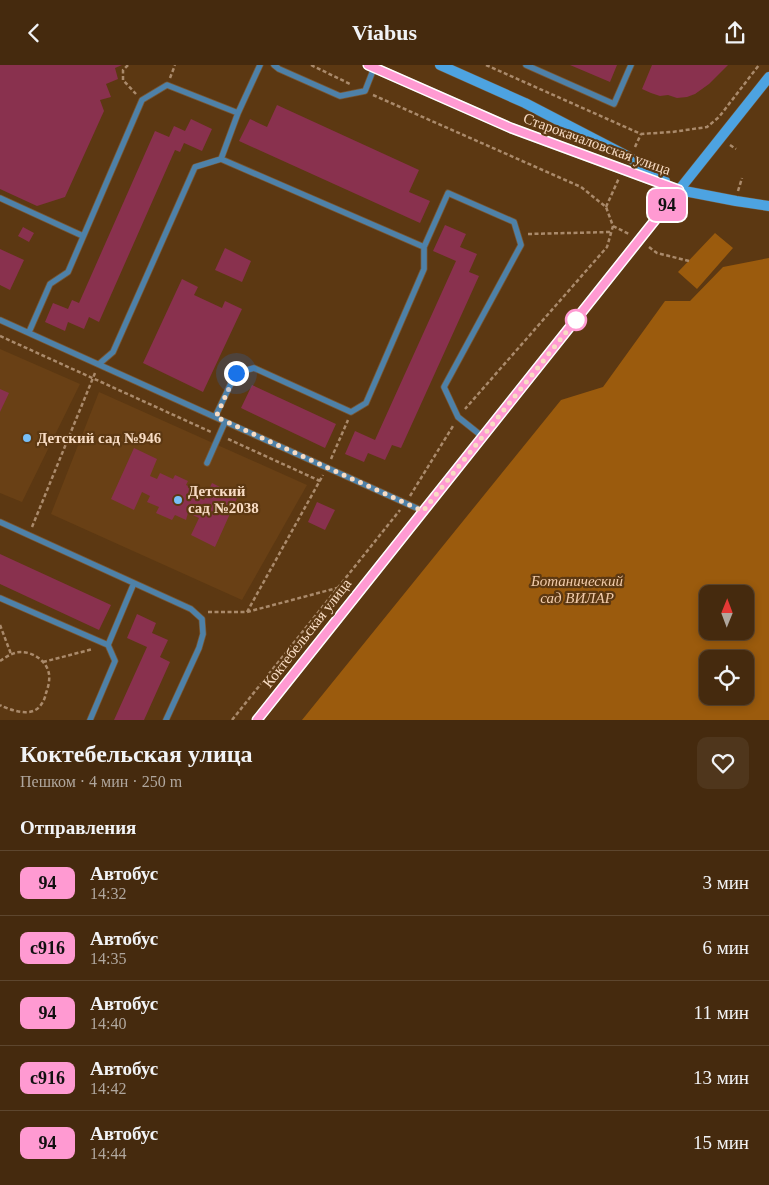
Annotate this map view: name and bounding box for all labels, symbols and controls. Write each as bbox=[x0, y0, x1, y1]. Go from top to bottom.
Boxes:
icon: back bbox=[20, 19, 48, 47]
icon: share bbox=[721, 19, 749, 47]
text: Viabus bbox=[352, 20, 417, 45]
street label: Старокачаловская улица bbox=[521, 110, 673, 178]
line badge: 94 bbox=[644, 189, 690, 221]
text: 94 bbox=[658, 195, 676, 215]
unlabelled marker bbox=[565, 309, 587, 331]
your location bbox=[224, 361, 249, 386]
place label: Детский сад №946 bbox=[37, 430, 162, 446]
marker: Детский сад №946 bbox=[21, 432, 33, 444]
place label: Детский сад №2038 bbox=[188, 483, 259, 516]
marker: Детский сад №2038 bbox=[172, 494, 184, 506]
park label: Ботанический сад ВИЛАР bbox=[530, 573, 624, 606]
street label: Коктебельская улица bbox=[260, 575, 355, 691]
north arrow bbox=[699, 585, 754, 640]
map controls bbox=[699, 585, 754, 705]
button: locate bbox=[699, 650, 754, 705]
button: heart bbox=[697, 737, 749, 789]
text: Коктебельская улица bbox=[20, 741, 253, 767]
text: Пешком · 4 мин · 250 m bbox=[20, 773, 182, 790]
text: Отправления bbox=[20, 817, 136, 838]
text: Автобус bbox=[90, 863, 158, 884]
text: 3 мин bbox=[702, 872, 749, 893]
text: 94 bbox=[39, 873, 57, 893]
text: 14:32 bbox=[90, 885, 126, 902]
text: Автобус bbox=[90, 928, 158, 949]
text: 6 мин bbox=[702, 937, 749, 958]
text: с916 bbox=[30, 938, 65, 958]
text: 14:35 bbox=[90, 950, 126, 967]
text: Автобус bbox=[90, 993, 158, 1014]
text: 11 мин bbox=[694, 1002, 749, 1023]
text: 94 bbox=[39, 1003, 57, 1023]
text: 14:40 bbox=[90, 1015, 126, 1032]
text: Автобус bbox=[90, 1058, 158, 1079]
text: 13 мин bbox=[693, 1067, 749, 1088]
text: с916 bbox=[30, 1068, 65, 1088]
text: 14:42 bbox=[90, 1080, 126, 1097]
text: Автобус bbox=[90, 1123, 158, 1144]
text: 15 мин bbox=[693, 1132, 749, 1153]
text: 94 bbox=[39, 1133, 57, 1153]
text: 14:44 bbox=[90, 1145, 126, 1162]

